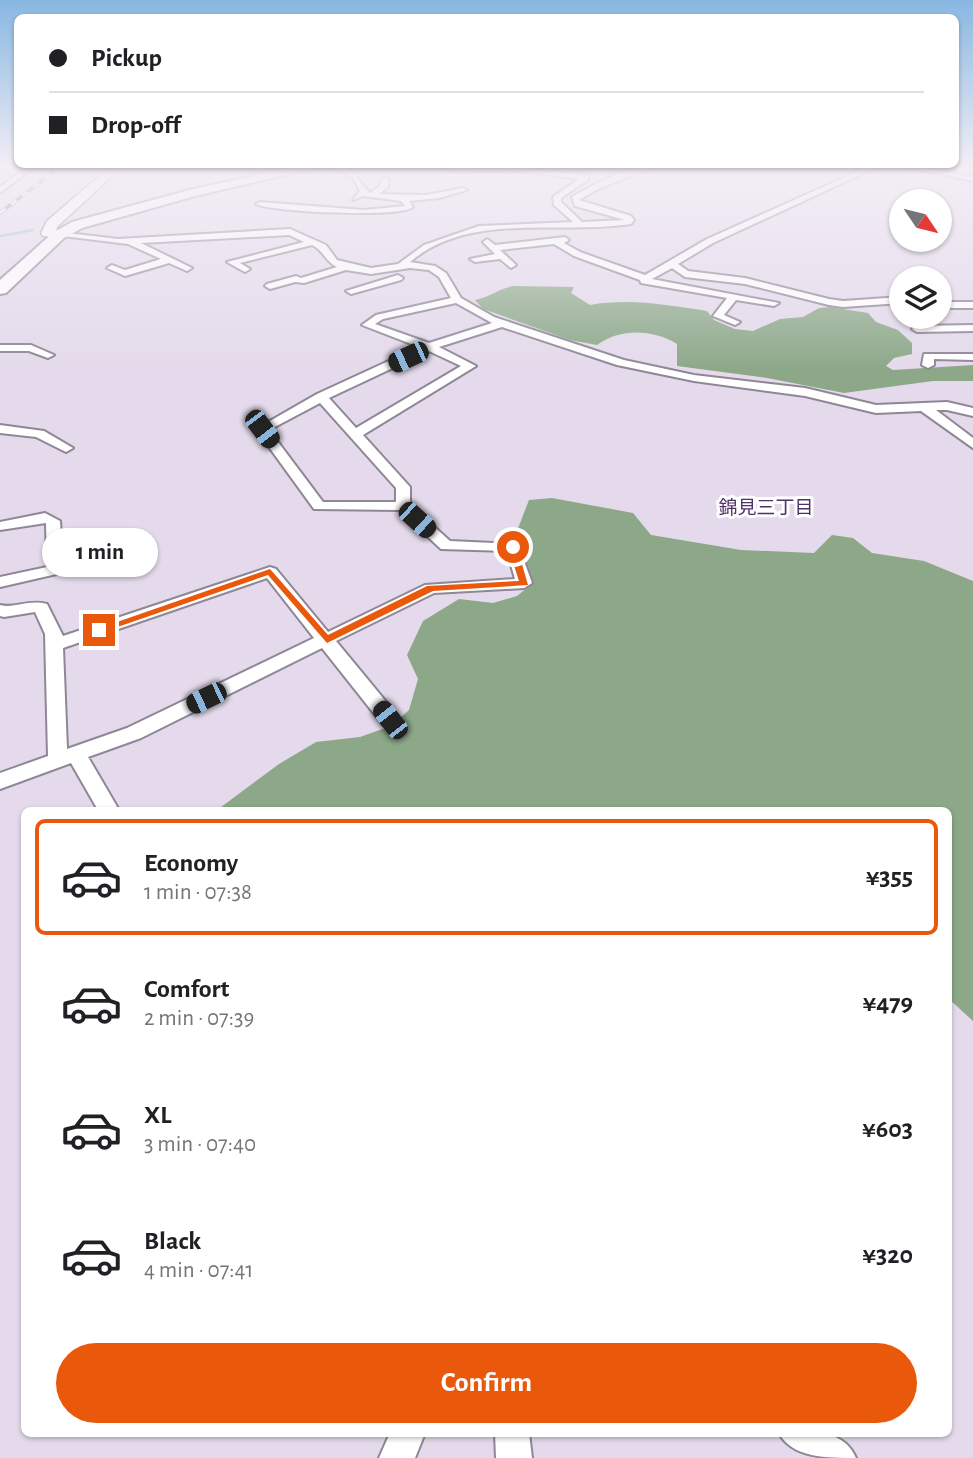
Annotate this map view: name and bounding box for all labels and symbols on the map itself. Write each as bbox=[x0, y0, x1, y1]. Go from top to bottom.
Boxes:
north arrow bbox=[889, 189, 952, 252]
car bbox=[385, 339, 432, 375]
car bbox=[241, 406, 284, 452]
district label: 錦見三丁目 bbox=[718, 497, 814, 518]
car bbox=[395, 498, 440, 542]
callout: 1 min bbox=[41, 528, 157, 578]
route start bbox=[497, 531, 529, 563]
route end bbox=[83, 614, 115, 646]
car bbox=[183, 679, 230, 717]
car bbox=[369, 697, 412, 743]

